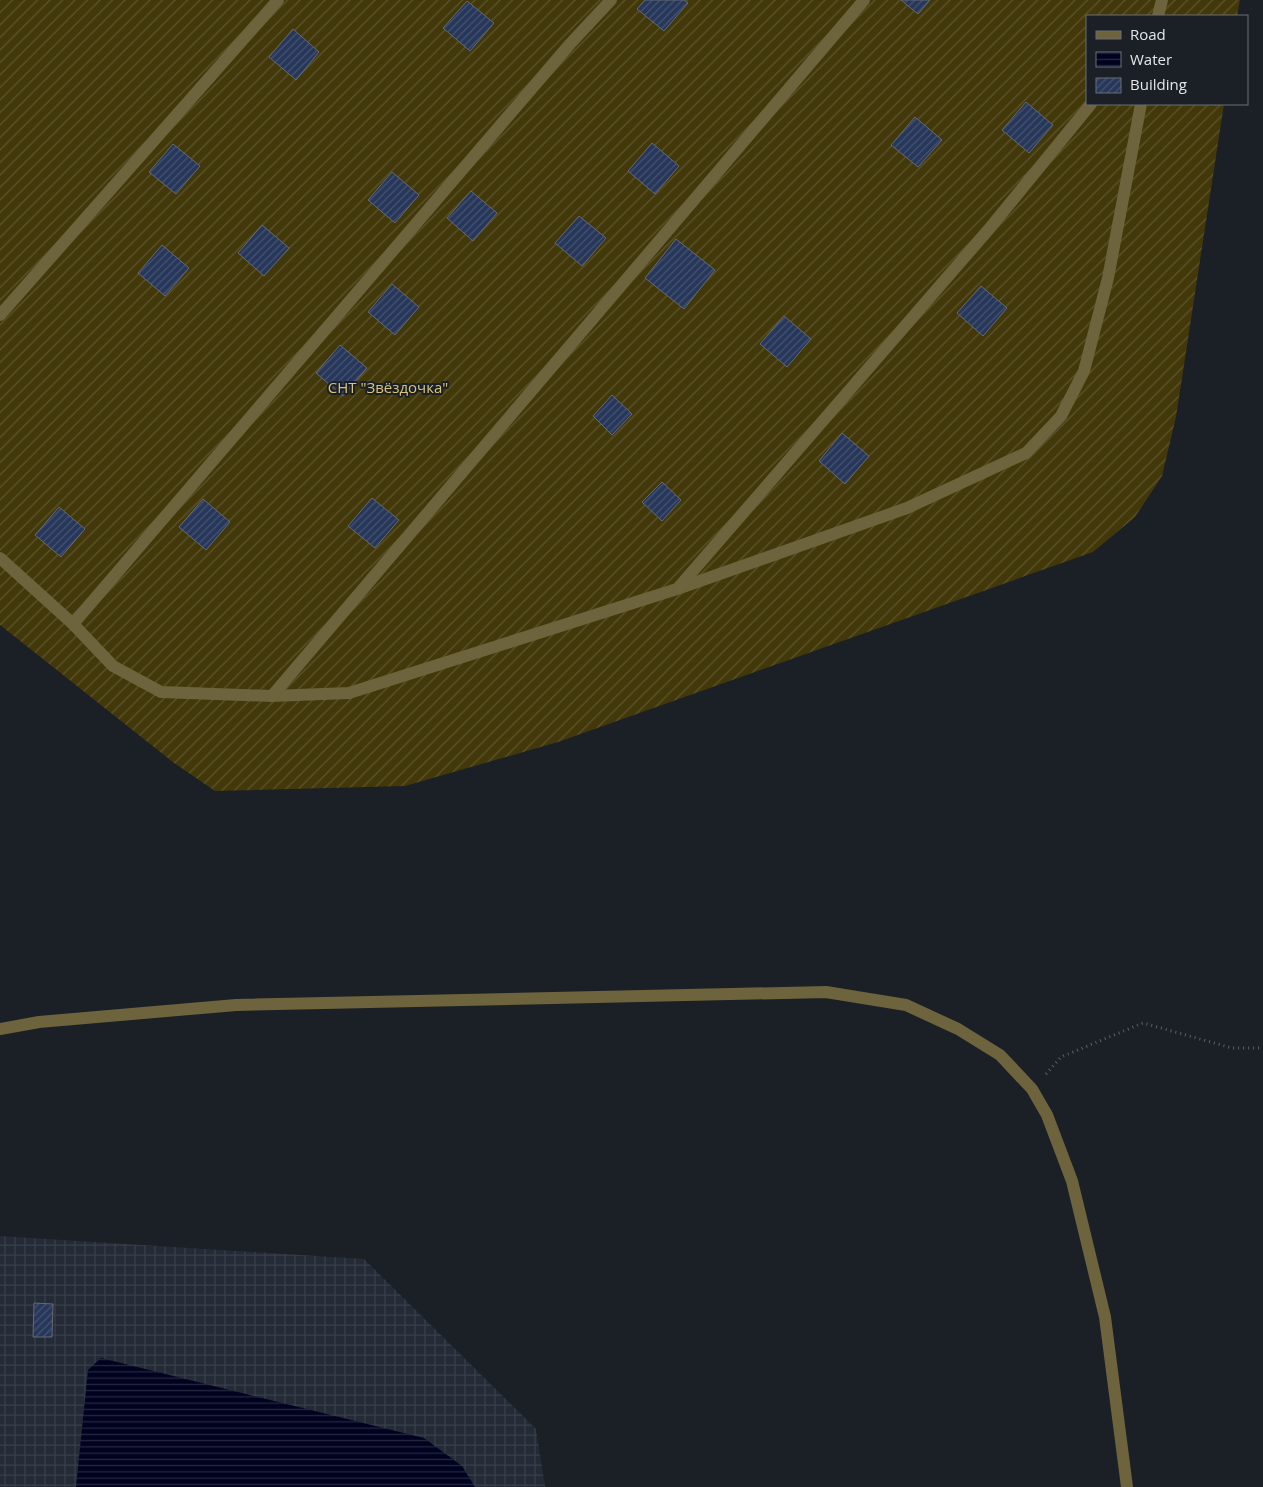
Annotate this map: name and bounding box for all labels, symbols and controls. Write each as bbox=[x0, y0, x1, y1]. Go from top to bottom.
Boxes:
legend bbox=[1086, 15, 1248, 105]
text: Road bbox=[1130, 24, 1166, 44]
text: Water bbox=[1130, 49, 1172, 69]
text: Building bbox=[1130, 74, 1187, 94]
park label: СНТ "Звёздочка" bbox=[328, 377, 448, 397]

